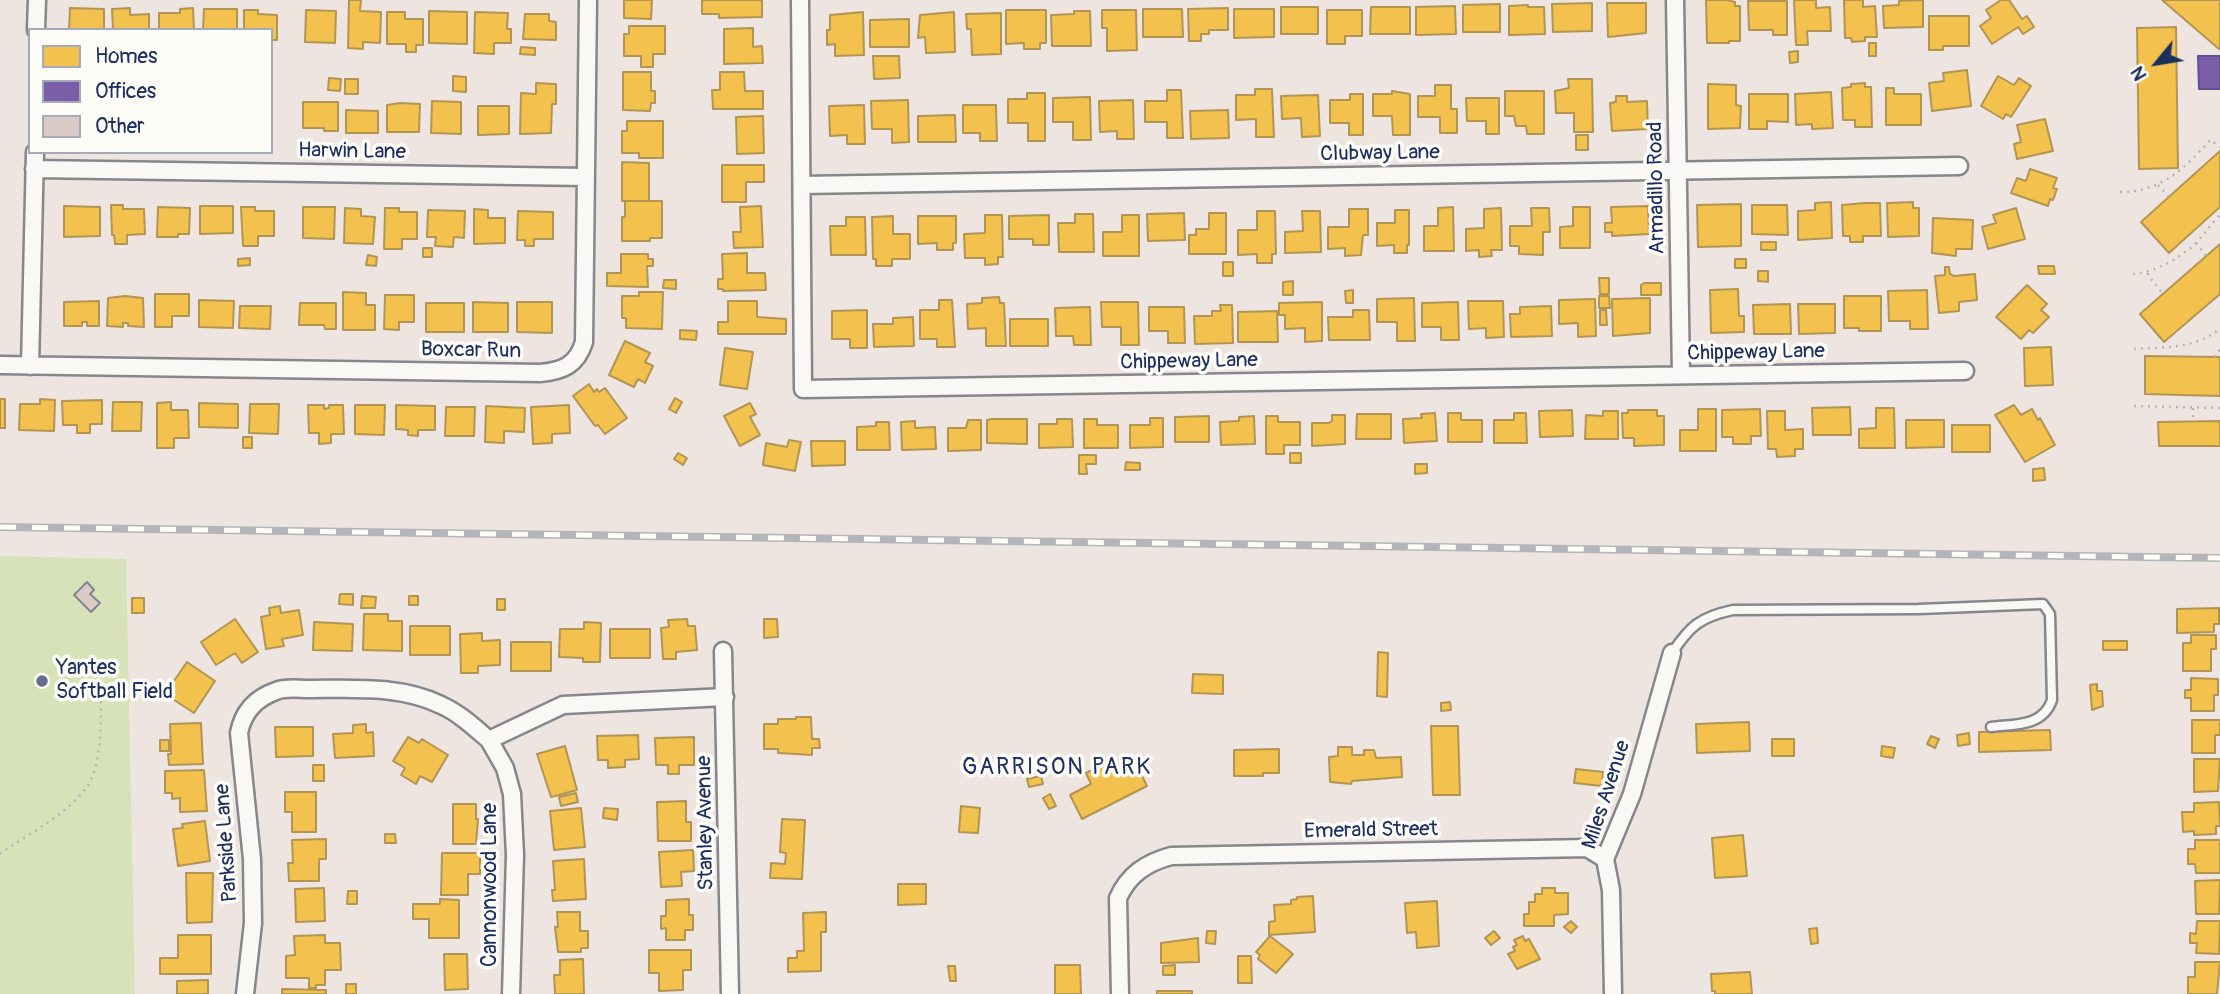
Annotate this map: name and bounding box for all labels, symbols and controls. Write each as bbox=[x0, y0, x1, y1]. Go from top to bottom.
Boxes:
legend bbox=[28, 28, 273, 154]
north arrow bbox=[2122, 28, 2192, 98]
text: Homes bbox=[95, 43, 157, 70]
text: N bbox=[2125, 62, 2152, 85]
text: Offices bbox=[95, 78, 156, 105]
text: Other bbox=[95, 113, 145, 140]
street label: Armadillo Road bbox=[1643, 121, 1671, 255]
street label: Harwin Lane bbox=[298, 138, 406, 166]
street label: Clubway Lane bbox=[1320, 140, 1440, 168]
street label: Boxcar Run bbox=[421, 338, 521, 364]
street label: Chippeway Lane bbox=[1687, 339, 1825, 367]
street label: Chippeway Lane bbox=[1120, 348, 1258, 376]
place label: Yantes Softball Field bbox=[56, 656, 173, 706]
marker: Yantes Softball Field bbox=[34, 673, 50, 689]
street label: Miles Avenue bbox=[1578, 738, 1636, 852]
district label: GARRISON PARK bbox=[964, 754, 1150, 782]
street label: Stanley Avenue bbox=[692, 755, 720, 891]
street label: Parkside Lane bbox=[210, 783, 244, 903]
street label: Cannonwood Lane bbox=[478, 803, 504, 967]
street label: Emerald Street bbox=[1304, 817, 1438, 845]

